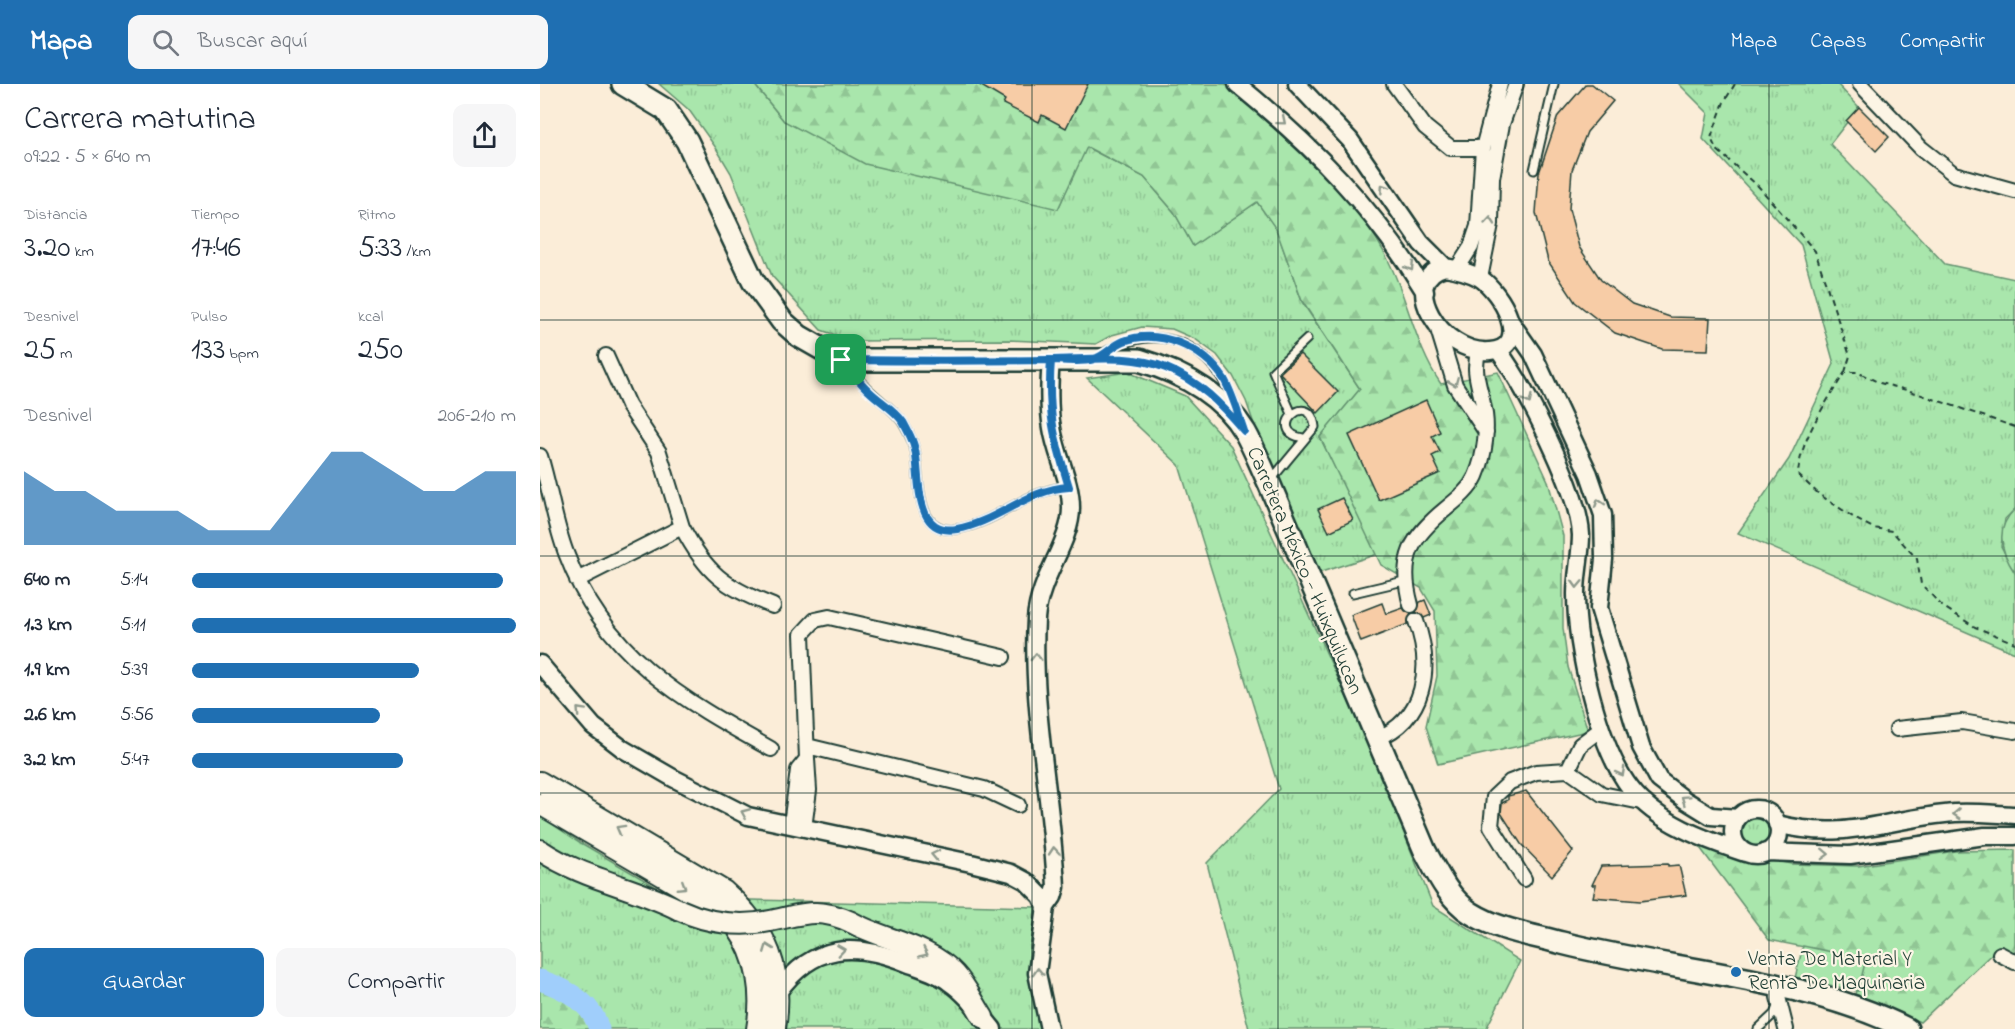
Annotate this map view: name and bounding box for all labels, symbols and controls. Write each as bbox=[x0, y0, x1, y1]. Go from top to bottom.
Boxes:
search box bbox=[128, 15, 548, 69]
text: Mapa bbox=[30, 22, 92, 63]
icon: search bbox=[149, 26, 182, 59]
text: Buscar aquí bbox=[197, 26, 307, 58]
text: Mapa bbox=[1730, 27, 1777, 57]
text: Capas bbox=[1810, 27, 1867, 57]
text: Compartir bbox=[1900, 27, 1985, 57]
text: Carrera matutina bbox=[24, 96, 256, 144]
button: share bbox=[453, 104, 516, 167]
one-way arrow bbox=[1275, 114, 1286, 125]
text: 09:22 · 5 × 640 m bbox=[24, 143, 151, 172]
one-way arrow bbox=[1380, 184, 1391, 195]
text: Distancia bbox=[24, 203, 87, 227]
text: Tiempo bbox=[191, 203, 240, 227]
text: Ritmo bbox=[358, 203, 396, 227]
one-way arrow bbox=[1483, 216, 1496, 225]
text: 3.20 bbox=[24, 227, 70, 271]
text: 17:46 bbox=[191, 227, 241, 271]
text: 5:33 bbox=[358, 227, 403, 271]
text: km bbox=[70, 240, 94, 264]
text: /km bbox=[403, 240, 431, 264]
one-way arrow bbox=[1403, 261, 1414, 271]
text: Desnivel bbox=[24, 305, 78, 329]
text: Pulso bbox=[191, 305, 228, 329]
text: kcal bbox=[358, 305, 383, 329]
text: 25 bbox=[24, 329, 56, 373]
text: 133 bbox=[191, 329, 225, 373]
text: 250 bbox=[358, 329, 403, 373]
pin bbox=[815, 334, 866, 385]
text: m bbox=[56, 342, 73, 366]
text: bpm bbox=[225, 342, 259, 366]
icon: arrive bbox=[824, 343, 857, 376]
one-way arrow bbox=[1447, 376, 1459, 387]
one-way arrow bbox=[1521, 393, 1532, 404]
text: Desnivel bbox=[24, 402, 92, 431]
text: 206–210 m bbox=[437, 402, 516, 431]
street label: Carretera México - Huixquilucan bbox=[1238, 442, 1370, 700]
one-way arrow bbox=[1594, 498, 1606, 509]
text: 640 m bbox=[24, 566, 70, 595]
text: 5:14 bbox=[120, 566, 148, 595]
one-way arrow bbox=[1570, 579, 1583, 588]
text: 1.3 km bbox=[24, 611, 72, 640]
text: 5:11 bbox=[120, 611, 146, 640]
one-way arrow bbox=[1029, 653, 1042, 662]
text: 1.9 km bbox=[24, 656, 70, 685]
text: 5:39 bbox=[120, 656, 147, 685]
text: 2.6 km bbox=[24, 701, 76, 730]
text: 5:56 bbox=[120, 701, 153, 730]
one-way arrow bbox=[576, 708, 587, 718]
text: 3.2 km bbox=[24, 746, 76, 775]
text: 5:47 bbox=[120, 746, 150, 775]
one-way arrow bbox=[1614, 765, 1625, 776]
one-way arrow bbox=[1680, 795, 1691, 806]
one-way arrow bbox=[1952, 807, 1961, 820]
one-way arrow bbox=[740, 808, 751, 820]
one-way arrow bbox=[615, 824, 626, 836]
one-way arrow bbox=[1048, 847, 1061, 856]
one-way arrow bbox=[1820, 847, 1829, 860]
one-way arrow bbox=[930, 849, 940, 862]
one-way arrow bbox=[675, 878, 686, 889]
one-way arrow bbox=[762, 944, 775, 954]
one-way arrow bbox=[837, 945, 846, 957]
place label: Venta De Material Y Renta De Maquinaria bbox=[1747, 945, 1925, 999]
one-way arrow bbox=[917, 946, 928, 958]
button: Guardar bbox=[24, 948, 264, 1017]
button: Compartir bbox=[276, 948, 516, 1017]
marker: Venta De Material Y Renta De Maquinaria bbox=[1729, 965, 1743, 979]
one-way arrow bbox=[1031, 967, 1044, 976]

